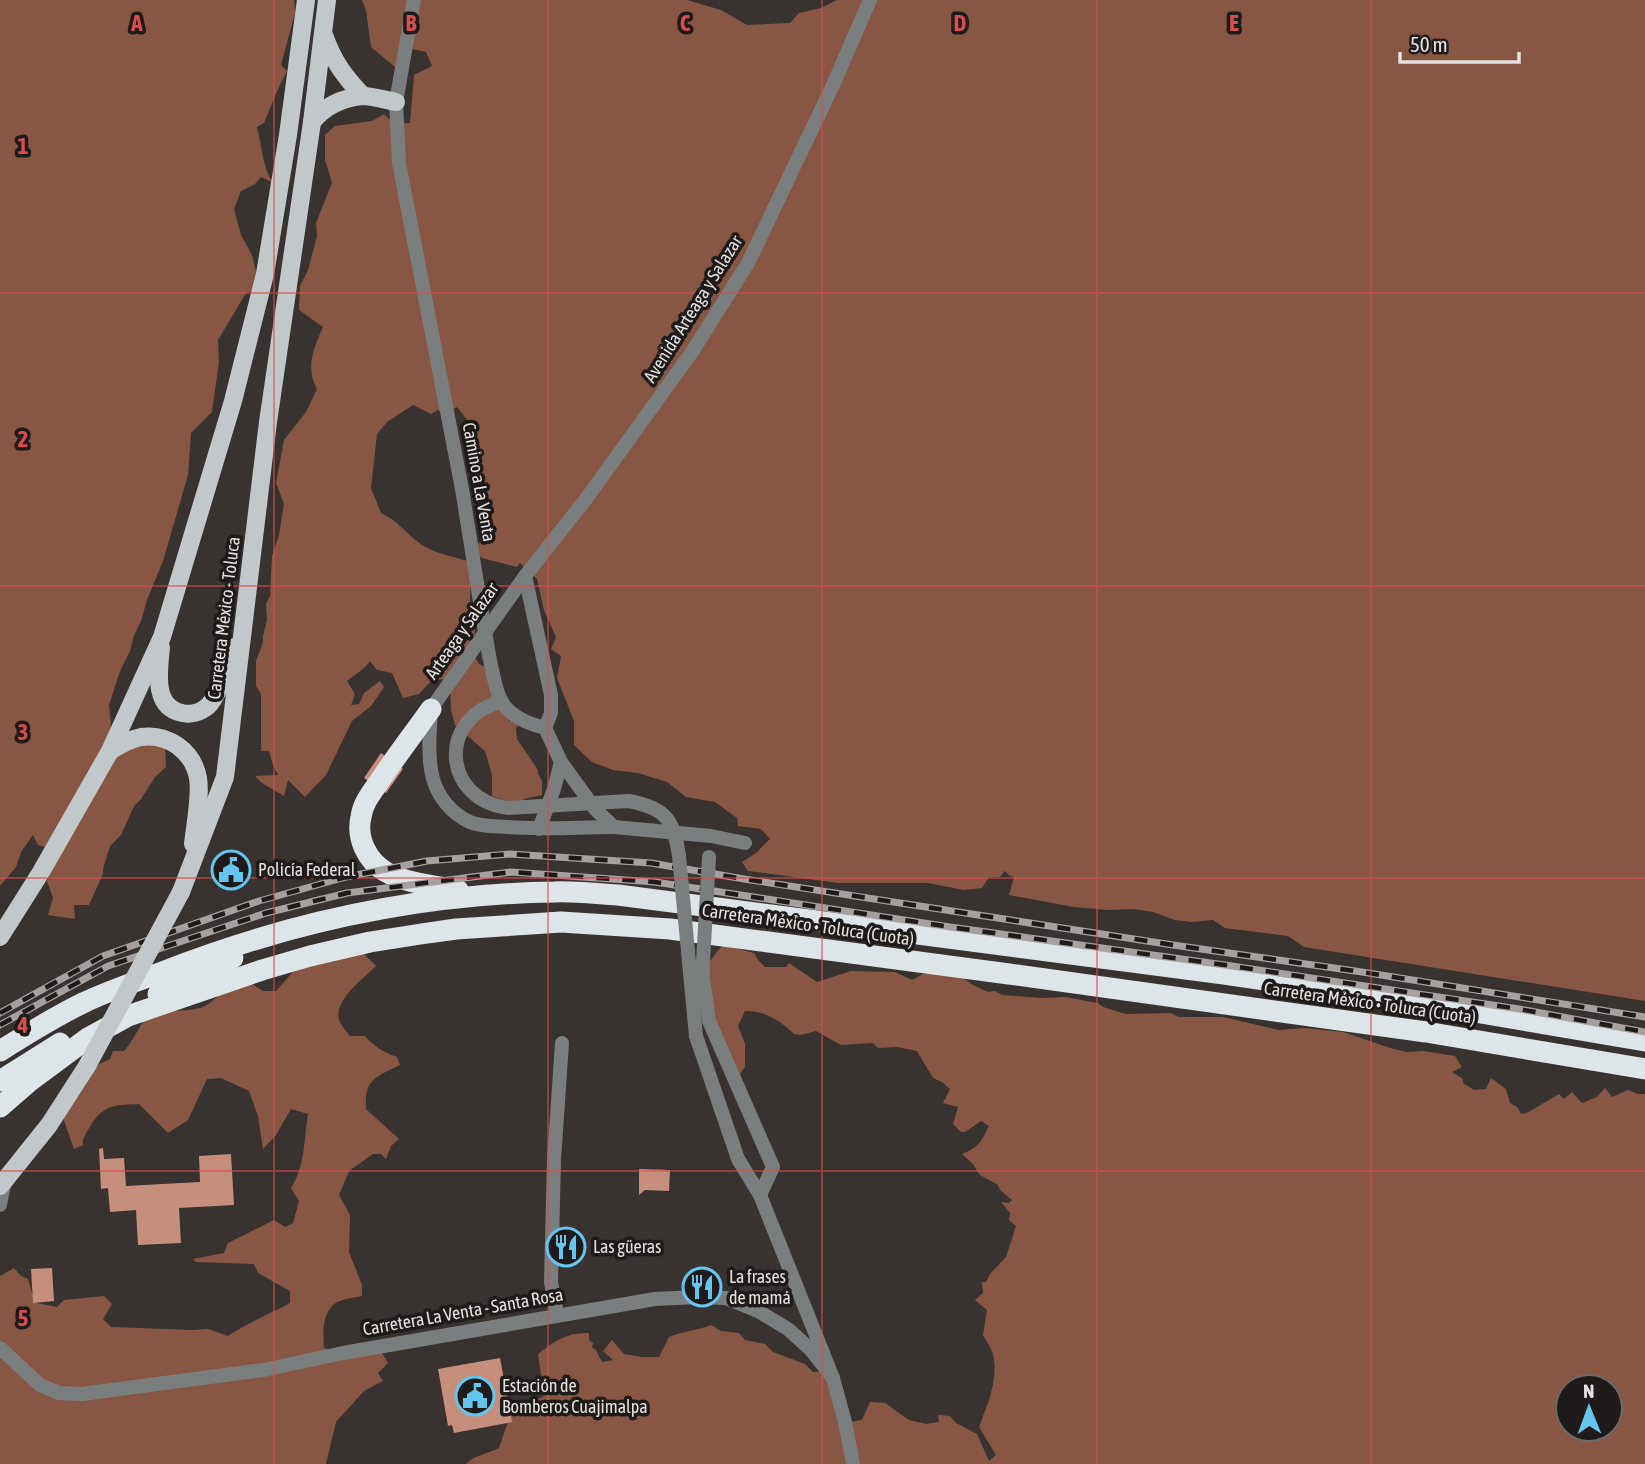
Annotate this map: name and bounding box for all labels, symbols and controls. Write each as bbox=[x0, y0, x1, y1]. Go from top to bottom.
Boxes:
text: A bbox=[130, 10, 143, 36]
text: B bbox=[406, 10, 417, 36]
text: C bbox=[680, 10, 691, 36]
text: D bbox=[954, 10, 967, 36]
text: E bbox=[1229, 10, 1239, 36]
scale bar bbox=[1400, 21, 1519, 65]
text: 50 m bbox=[1410, 32, 1448, 56]
text: 1 bbox=[18, 133, 29, 159]
street label: Avenida Arteaga y Salazar bbox=[639, 231, 747, 386]
street label: Camino a La Venta bbox=[459, 421, 500, 543]
text: 2 bbox=[18, 426, 28, 452]
street label: Carretera México - Toluca bbox=[203, 535, 244, 701]
street label: Arteaga y Salazar bbox=[421, 578, 503, 683]
text: 3 bbox=[18, 719, 28, 745]
public building icon: Policía Federal bbox=[210, 849, 252, 891]
place label: Policía Federal bbox=[258, 859, 356, 880]
street label: Carretera México - Toluca (Cuota) bbox=[701, 899, 915, 950]
street label: Carretera México - Toluca (Cuota) bbox=[1263, 977, 1477, 1028]
text: 4 bbox=[17, 1012, 29, 1038]
restaurant icon: Las güeras bbox=[545, 1226, 587, 1268]
place label: Las güeras bbox=[593, 1236, 661, 1257]
restaurant icon: La frases de mamá bbox=[681, 1266, 723, 1308]
place label: La frases de mamá bbox=[729, 1266, 791, 1308]
street label: Carretera La Venta - Santa Rosa bbox=[361, 1284, 565, 1339]
text: 5 bbox=[18, 1305, 29, 1331]
north arrow bbox=[1554, 1373, 1624, 1443]
public building icon: Estación de Bomberos Cuajimalpa bbox=[454, 1375, 496, 1417]
place label: Estación de Bomberos Cuajimalpa bbox=[502, 1375, 648, 1417]
text: N bbox=[1583, 1380, 1595, 1402]

